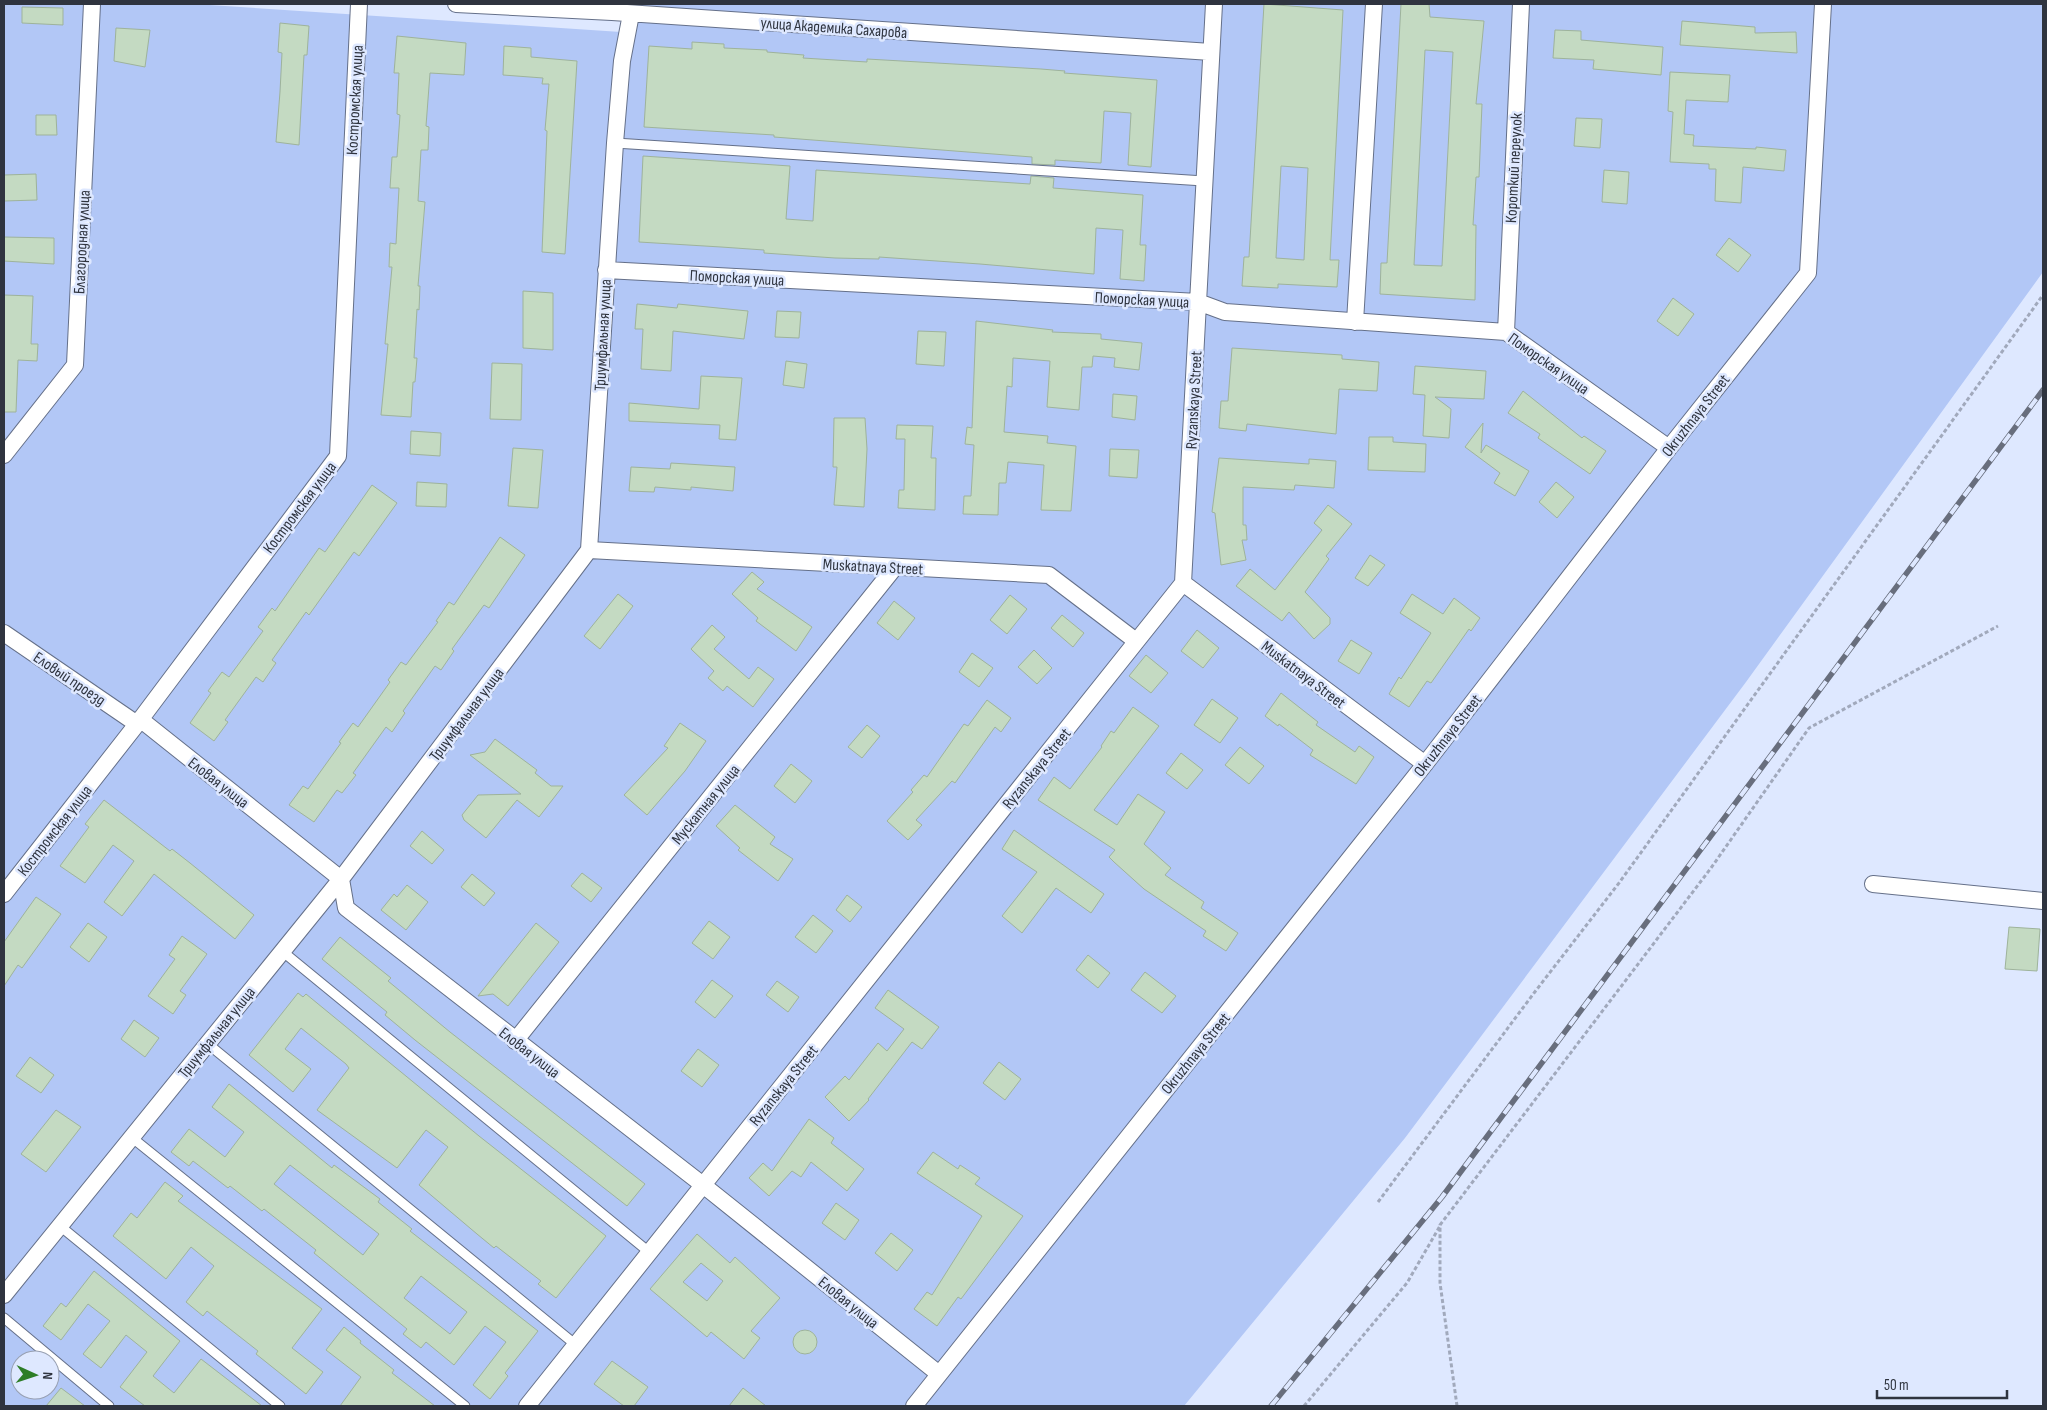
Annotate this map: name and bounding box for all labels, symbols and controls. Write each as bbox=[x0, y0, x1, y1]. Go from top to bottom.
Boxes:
street label: улица Академика Сахарова bbox=[760, 14, 908, 43]
street label: Костромская улица bbox=[343, 45, 368, 155]
street label: Короткий переулок bbox=[1502, 112, 1527, 223]
street label: Благородная улица bbox=[70, 190, 95, 295]
street label: Поморская улица bbox=[689, 267, 785, 290]
street label: Триумфальная улица bbox=[591, 279, 616, 392]
street label: Поморская улица bbox=[1094, 289, 1190, 312]
street label: Поморская улица bbox=[1504, 329, 1592, 399]
street label: Ryzanskaya Street bbox=[1182, 350, 1207, 450]
street label: Okruzhnaya Street bbox=[1658, 371, 1734, 461]
street label: Костромская улица bbox=[260, 458, 341, 558]
street label: Muskatnaya Street bbox=[822, 555, 924, 580]
street label: Muskatnaya Street bbox=[1257, 637, 1349, 713]
street label: Еловый проезд bbox=[30, 648, 109, 710]
street label: Триумфальная улица bbox=[426, 664, 509, 765]
street label: Okruzhnaya Street bbox=[1410, 691, 1486, 781]
street label: Ryzanskaya Street bbox=[999, 725, 1076, 813]
street label: Еловая улица bbox=[184, 754, 252, 813]
street label: Мускатная улица bbox=[668, 761, 744, 849]
street label: Костромская улица bbox=[14, 782, 96, 880]
street label: Триумфальная улица bbox=[175, 983, 260, 1082]
street label: Okruzhnaya Street bbox=[1158, 1009, 1235, 1098]
street label: Еловая улица bbox=[495, 1024, 563, 1083]
street label: Ryzanskaya Street bbox=[746, 1042, 823, 1130]
street label: Еловая улица bbox=[814, 1273, 882, 1333]
north arrow bbox=[10, 1350, 60, 1400]
scale bar bbox=[1877, 1368, 2007, 1400]
text: N bbox=[39, 1371, 56, 1380]
text: 50 m bbox=[1884, 1376, 1909, 1395]

